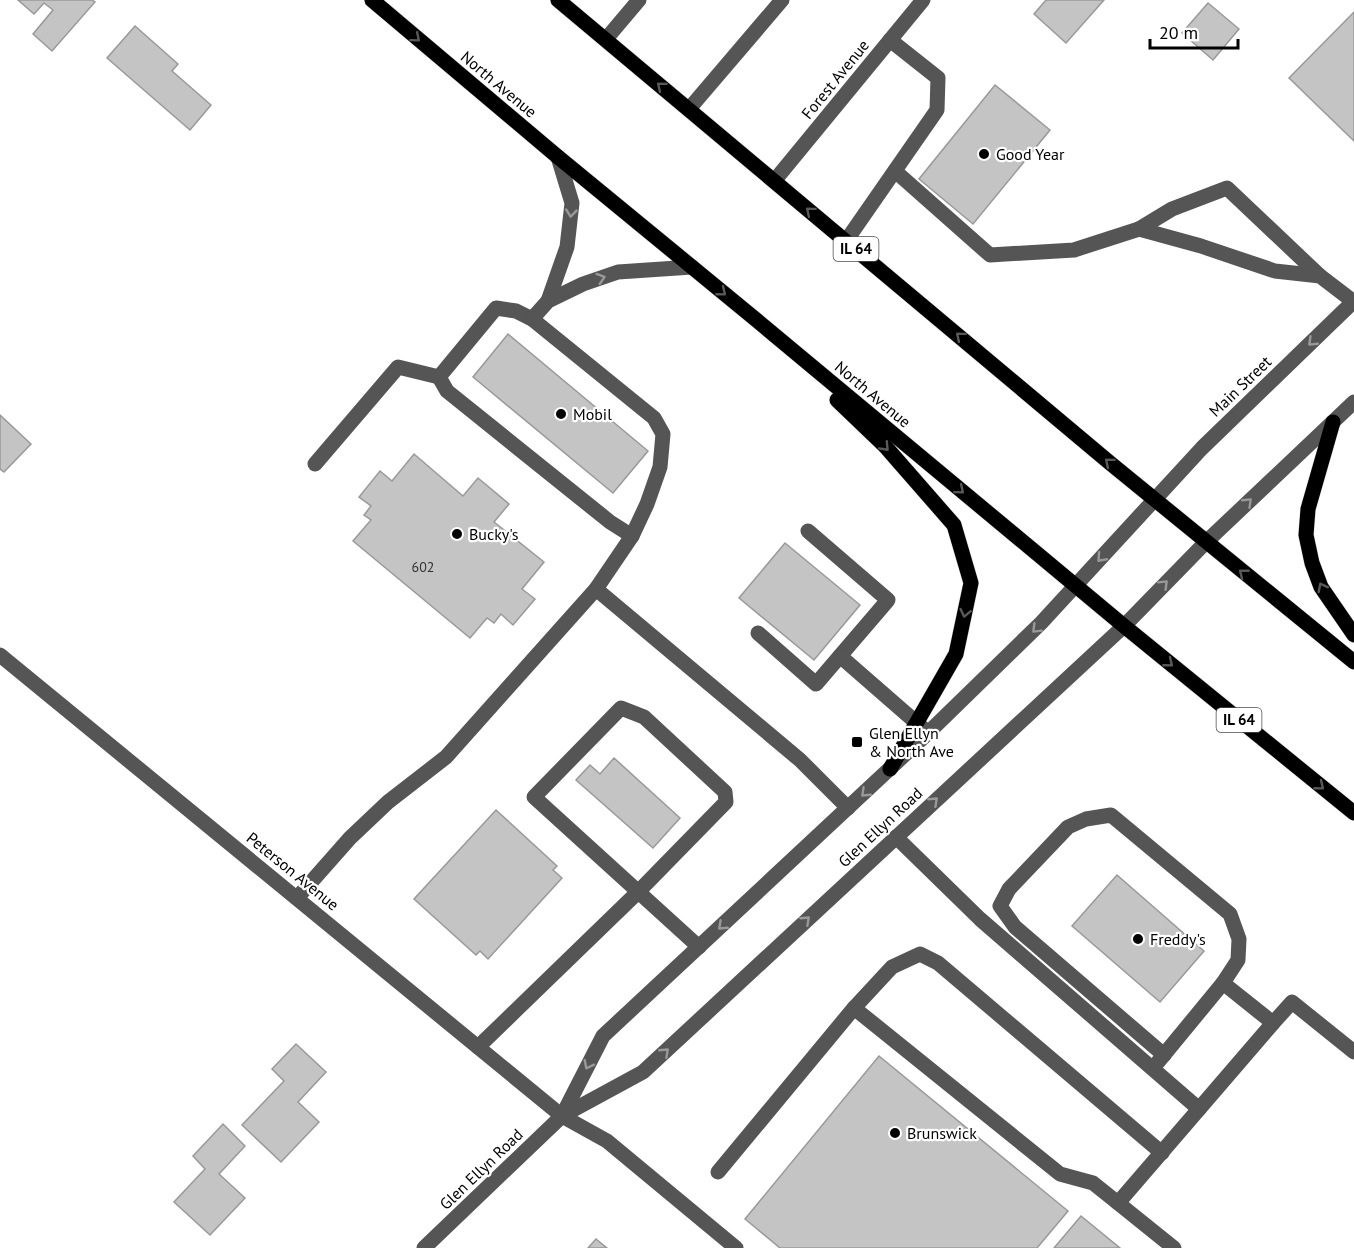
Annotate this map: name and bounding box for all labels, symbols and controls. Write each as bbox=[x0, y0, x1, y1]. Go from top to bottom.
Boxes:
scale bar bbox=[1150, 12, 1238, 50]
text: 20 m bbox=[1159, 21, 1198, 44]
one-way arrow bbox=[409, 31, 420, 42]
street label: Forest Avenue bbox=[797, 35, 873, 123]
street label: North Avenue bbox=[457, 46, 541, 122]
one-way arrow bbox=[657, 82, 668, 93]
place label: Good Year bbox=[996, 144, 1065, 164]
marker: Good Year bbox=[977, 147, 991, 161]
one-way arrow bbox=[806, 207, 817, 218]
one-way arrow bbox=[565, 209, 578, 218]
road number: IL 64 bbox=[834, 237, 878, 261]
one-way arrow bbox=[595, 273, 606, 285]
one-way arrow bbox=[715, 285, 726, 296]
one-way arrow bbox=[956, 332, 967, 343]
one-way arrow bbox=[1308, 335, 1318, 346]
street label: Main Street bbox=[1205, 351, 1276, 421]
street label: North Avenue bbox=[831, 356, 915, 432]
place label: Mobil bbox=[573, 404, 612, 424]
marker: Mobil bbox=[554, 407, 568, 421]
one-way arrow bbox=[878, 440, 889, 451]
one-way arrow bbox=[1105, 458, 1116, 469]
one-way arrow bbox=[953, 483, 964, 494]
one-way arrow bbox=[1242, 498, 1252, 509]
place label: Bucky's bbox=[469, 524, 519, 544]
marker: Bucky's bbox=[450, 527, 464, 541]
one-way arrow bbox=[1097, 551, 1108, 562]
house number: 602 bbox=[412, 558, 434, 576]
one-way arrow bbox=[1239, 569, 1250, 580]
one-way arrow bbox=[1157, 581, 1168, 591]
one-way arrow bbox=[1318, 582, 1329, 593]
one-way arrow bbox=[959, 608, 972, 618]
one-way arrow bbox=[1032, 621, 1043, 632]
one-way arrow bbox=[1162, 656, 1173, 667]
road number: IL 64 bbox=[1216, 708, 1262, 732]
place label: Glen Ellyn & North Ave bbox=[869, 723, 954, 761]
marker: Glen Ellyn & North Ave bbox=[850, 735, 864, 749]
one-way arrow bbox=[1314, 779, 1325, 790]
street label: Glen Ellyn Road bbox=[834, 783, 926, 871]
one-way arrow bbox=[861, 785, 872, 796]
one-way arrow bbox=[928, 797, 938, 808]
street label: Peterson Avenue bbox=[243, 828, 343, 914]
one-way arrow bbox=[799, 916, 810, 927]
one-way arrow bbox=[718, 919, 729, 930]
place label: Freddy's bbox=[1150, 929, 1206, 949]
marker: Freddy's bbox=[1131, 932, 1145, 946]
one-way arrow bbox=[658, 1048, 668, 1059]
one-way arrow bbox=[584, 1059, 596, 1070]
place label: Brunswick bbox=[907, 1123, 977, 1143]
street label: Glen Ellyn Road bbox=[435, 1124, 527, 1214]
marker: Brunswick bbox=[888, 1126, 902, 1140]

